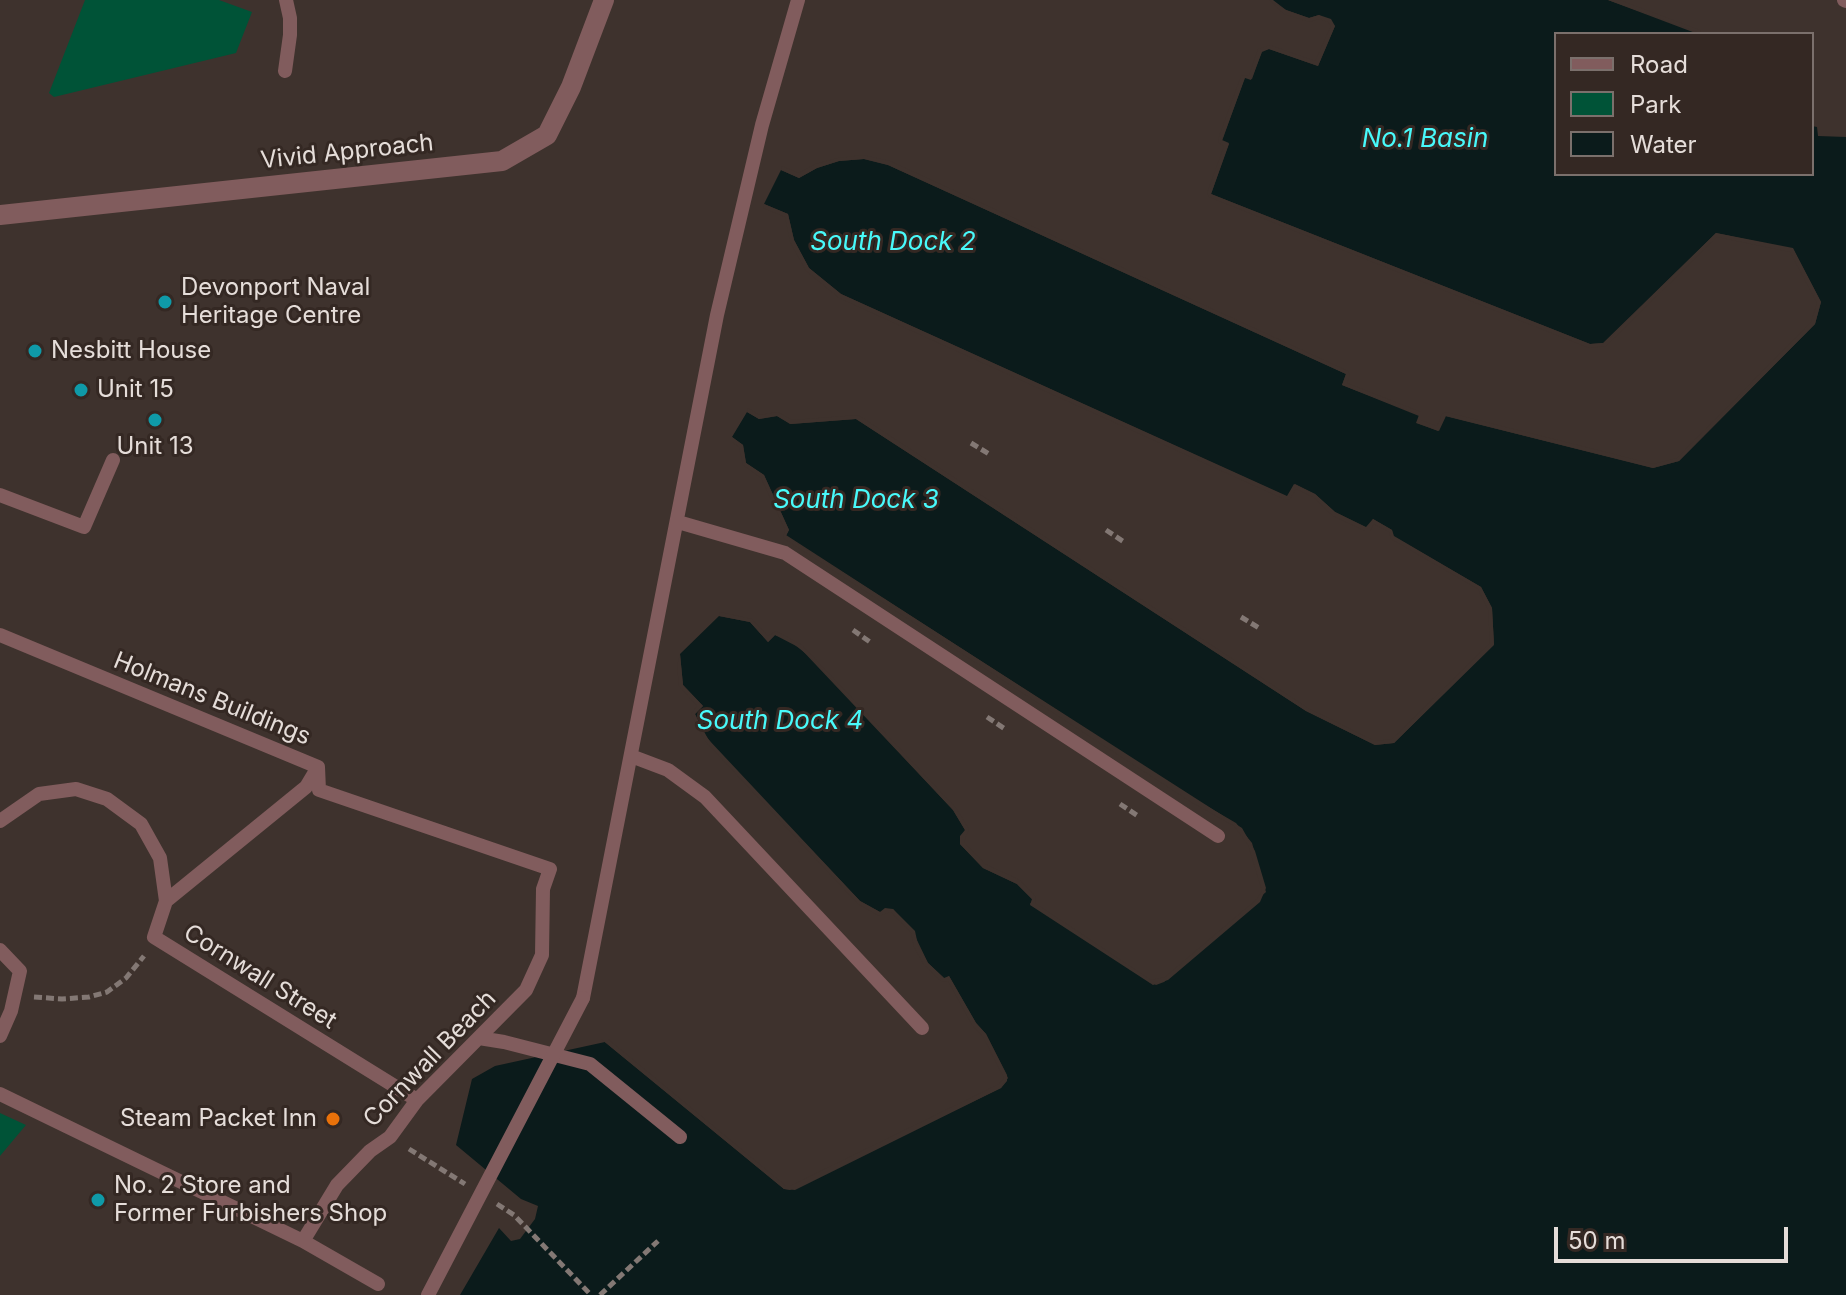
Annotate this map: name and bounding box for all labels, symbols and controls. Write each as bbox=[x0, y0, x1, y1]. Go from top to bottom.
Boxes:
legend bbox=[1554, 32, 1814, 176]
text: Road bbox=[1630, 50, 1688, 79]
text: Park bbox=[1630, 90, 1681, 119]
water label: No.1 Basin bbox=[1362, 123, 1488, 155]
street label: Vivid Approach bbox=[259, 129, 435, 175]
text: Water bbox=[1630, 130, 1697, 159]
water label: South Dock 2 bbox=[810, 226, 976, 258]
place label: Devonport Naval Heritage Centre bbox=[181, 274, 370, 330]
marker: Devonport Naval Heritage Centre bbox=[156, 293, 174, 311]
place label: Nesbitt House bbox=[51, 337, 211, 365]
marker: Nesbitt House bbox=[26, 342, 44, 360]
place label: Unit 15 bbox=[97, 376, 174, 404]
marker: Unit 15 bbox=[72, 381, 90, 399]
marker: Unit 13 bbox=[146, 411, 164, 429]
place label: Unit 13 bbox=[116, 433, 194, 461]
water label: South Dock 3 bbox=[773, 484, 939, 516]
street label: Holmans Buildings bbox=[109, 646, 315, 752]
water label: South Dock 4 bbox=[697, 705, 863, 737]
street label: Cornwall Street bbox=[178, 918, 342, 1036]
street label: Cornwall Beach bbox=[358, 985, 502, 1133]
place label: Steam Packet Inn bbox=[120, 1105, 317, 1133]
marker: Steam Packet Inn bbox=[324, 1110, 342, 1128]
place label: No. 2 Store and Former Furbishers Shop bbox=[114, 1172, 387, 1228]
marker: No. 2 Store and Former Furbishers Shop bbox=[89, 1191, 107, 1209]
scale bar bbox=[1558, 1211, 1792, 1261]
text: 50 m bbox=[1568, 1226, 1626, 1255]

